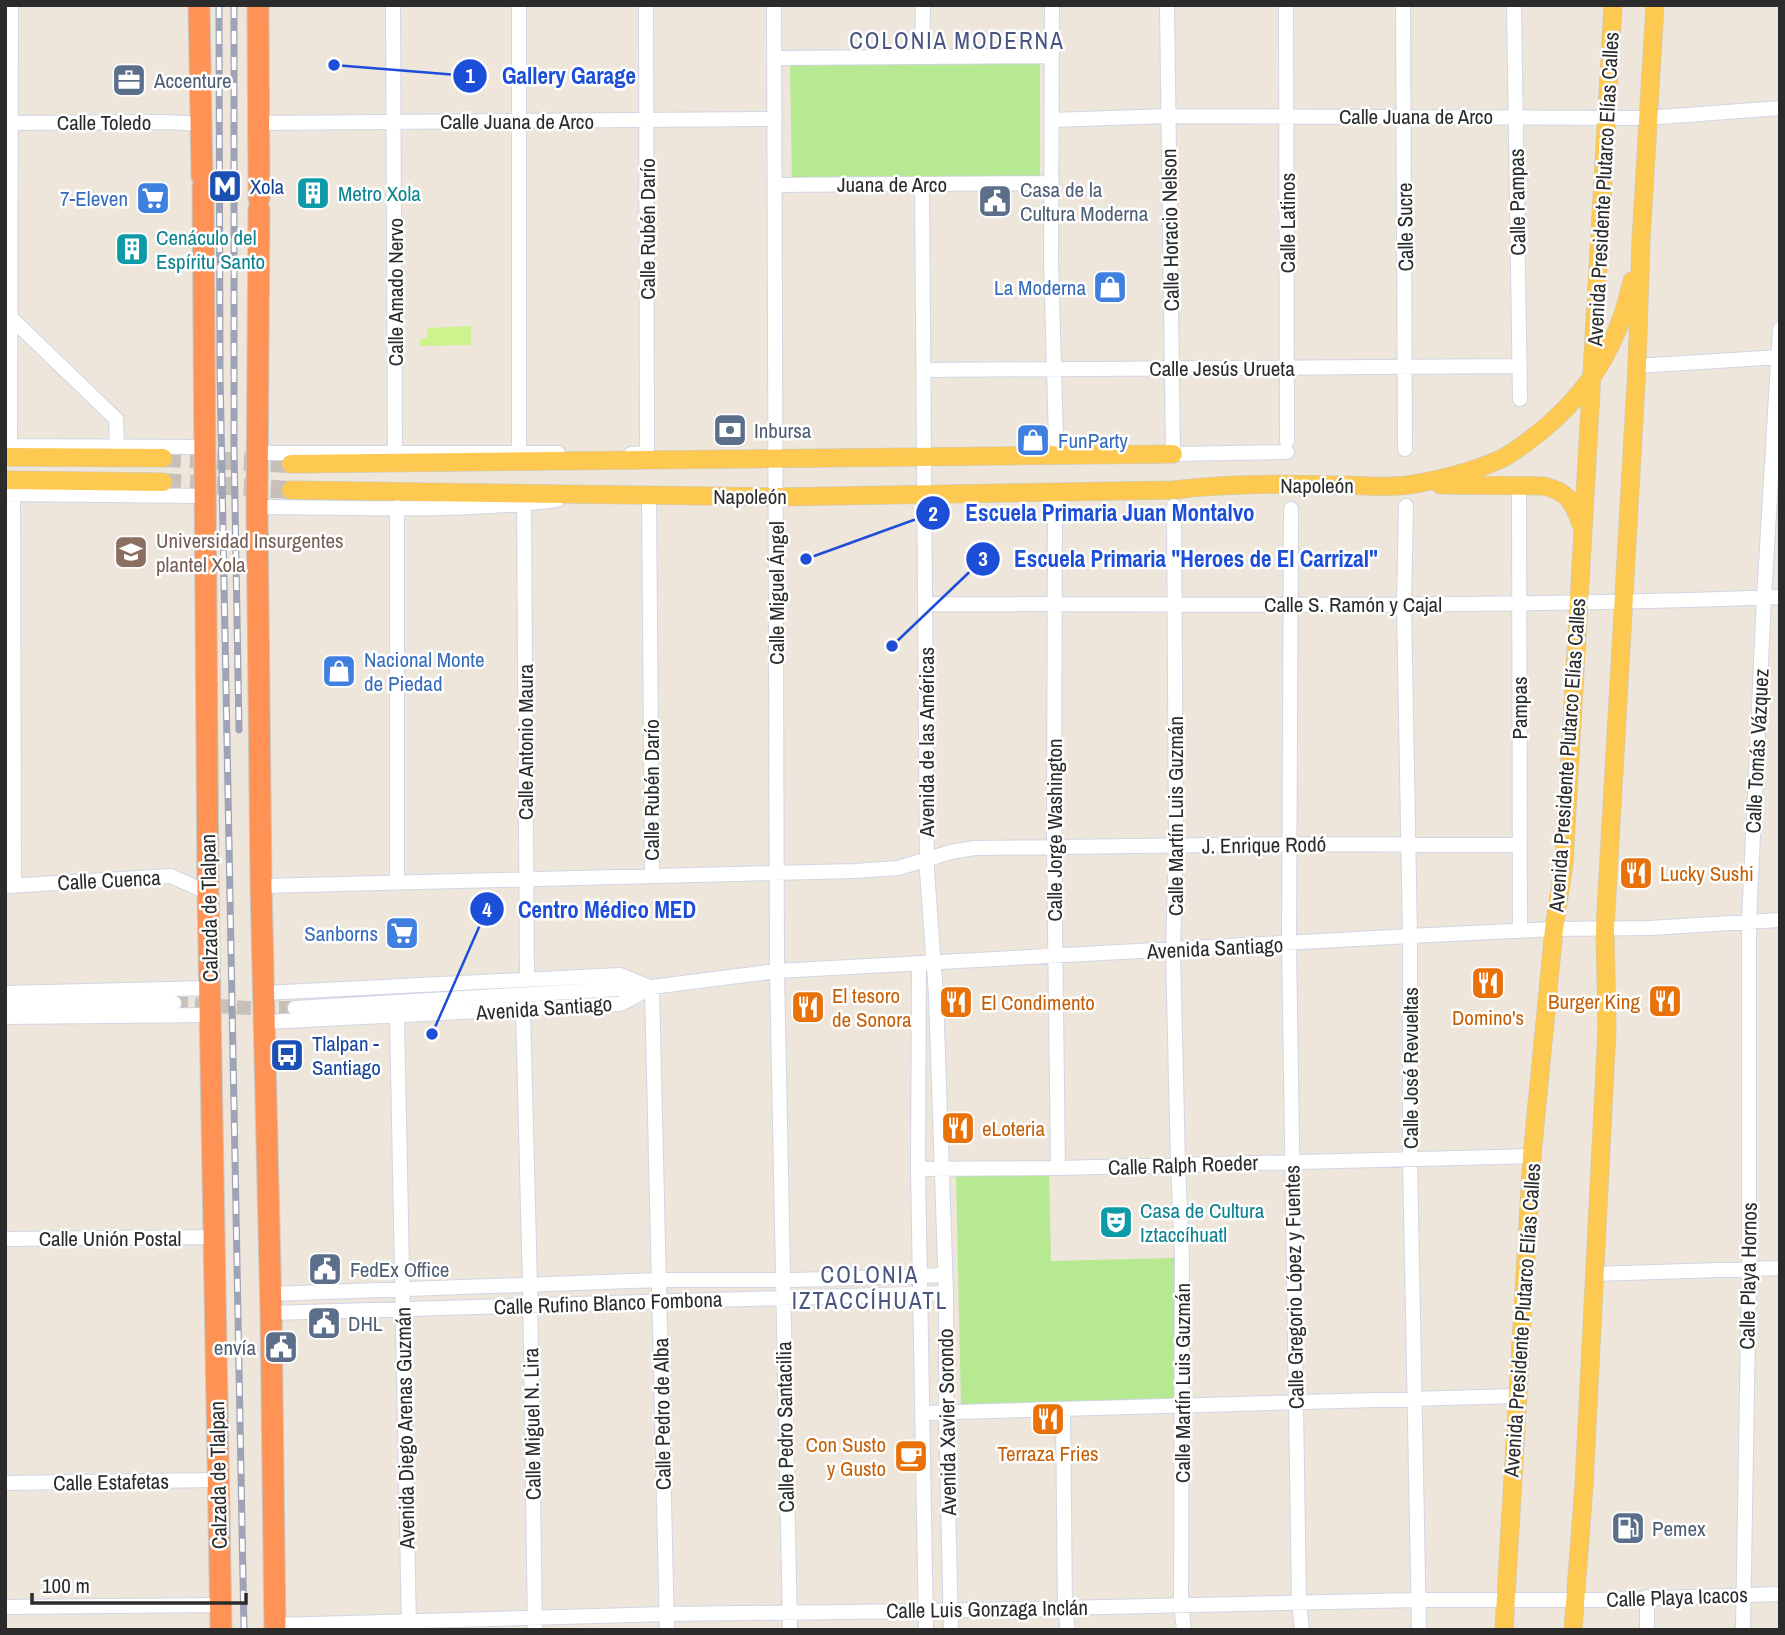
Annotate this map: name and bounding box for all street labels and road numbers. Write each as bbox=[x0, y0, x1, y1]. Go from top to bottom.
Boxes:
street label: Avenida Presidente Plutarco Elías Calles bbox=[1580, 31, 1626, 348]
street label: Calle Juana de Arco bbox=[1339, 102, 1493, 131]
street label: Calle Juana de Arco bbox=[440, 107, 594, 136]
street label: Calle Toledo bbox=[57, 108, 151, 137]
street label: Calle Horacio Nelson bbox=[1154, 148, 1186, 312]
street label: Calle Pampas bbox=[1502, 148, 1532, 256]
street label: Calle Rubén Darío bbox=[633, 158, 662, 300]
street label: Juana de Arco bbox=[837, 170, 947, 199]
street label: Calle Latinos bbox=[1273, 173, 1302, 273]
street label: Calle Sucre bbox=[1390, 182, 1420, 272]
street label: Calle Amado Nervo bbox=[381, 218, 410, 366]
street label: Calle Jesús Urueta bbox=[1149, 354, 1295, 383]
street label: Napoleón bbox=[1280, 471, 1354, 500]
street label: Napoleón bbox=[713, 482, 787, 511]
street label: Calle Miguel Ángel bbox=[762, 521, 791, 665]
street label: Calle S. Ramón y Cajal bbox=[1264, 590, 1442, 619]
street label: Avenida Presidente Plutarco Elías Calles bbox=[1541, 597, 1592, 914]
street label: Avenida de las Américas bbox=[912, 647, 941, 838]
street label: Calle Antonio Maura bbox=[511, 664, 540, 820]
street label: Calle Tomás Vázquez bbox=[1738, 667, 1776, 834]
street label: Pampas bbox=[1505, 676, 1534, 740]
street label: Calle Martín Luis Guzmán bbox=[1161, 716, 1190, 916]
street label: Calle Rubén Darío bbox=[637, 719, 666, 861]
street label: Calle Jorge Washington bbox=[1040, 738, 1069, 922]
street label: J. Enrique Rodó bbox=[1202, 829, 1326, 861]
street label: Calzada de Tlalpan bbox=[193, 834, 225, 982]
street label: Calle Cuenca bbox=[57, 863, 162, 897]
street label: Avenida Santiago bbox=[1145, 930, 1284, 966]
street label: Calle José Revueltas bbox=[1396, 987, 1425, 1149]
street label: Avenida Santiago bbox=[474, 989, 613, 1027]
street label: Calle Ralph Roeder bbox=[1107, 1148, 1259, 1182]
street label: Avenida Presidente Plutarco Elías Calles bbox=[1496, 1162, 1547, 1479]
street label: Calle Gregorio López y Fuentes bbox=[1277, 1165, 1311, 1409]
street label: Calle Playa Hornos bbox=[1732, 1202, 1764, 1350]
street label: Calle Unión Postal bbox=[39, 1224, 181, 1253]
street label: Calle Martín Luis Guzmán bbox=[1168, 1283, 1197, 1483]
street label: Calle Rufino Blanco Fombona bbox=[493, 1285, 723, 1321]
street label: Avenida Diego Arenas Guzmán bbox=[388, 1307, 422, 1550]
street label: Avenida Xavier Sorondo bbox=[931, 1328, 963, 1517]
street label: Calle Pedro de Alba bbox=[646, 1337, 678, 1490]
street label: Calle Pedro Santacilia bbox=[769, 1341, 801, 1513]
street label: Calle Miguel N. Lira bbox=[516, 1347, 548, 1500]
street label: Calzada de Tlalpan bbox=[202, 1401, 234, 1549]
street label: Calle Estafetas bbox=[53, 1466, 169, 1498]
street label: Calle Playa Icacos bbox=[1606, 1580, 1748, 1614]
street label: Calle Luis Gonzaga Inclán bbox=[886, 1593, 1088, 1625]

